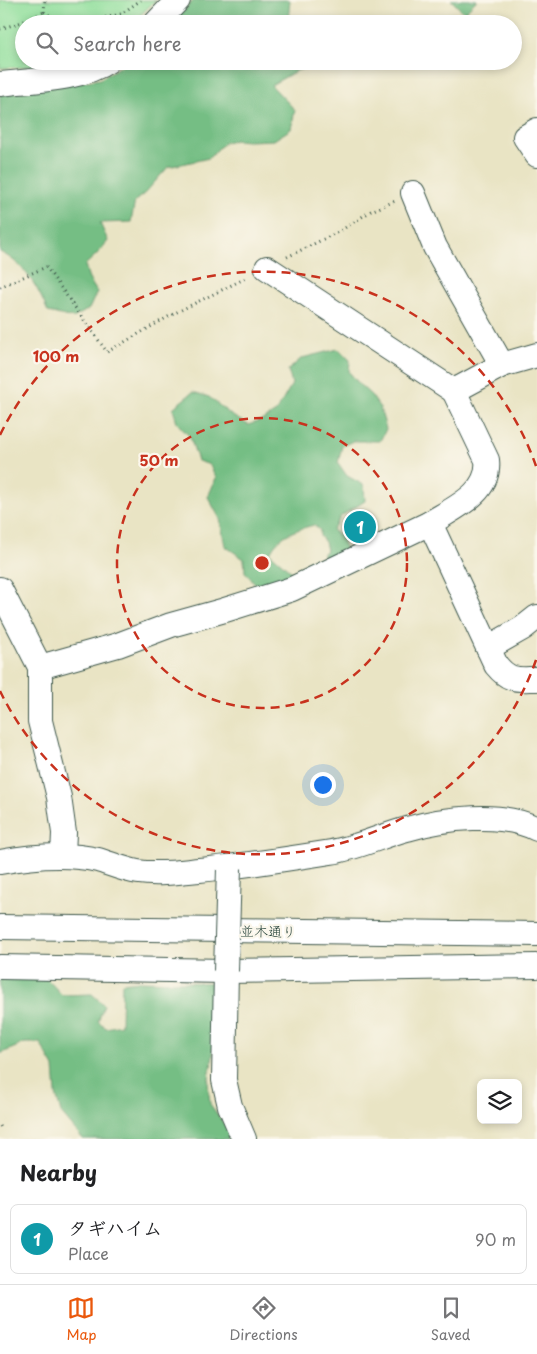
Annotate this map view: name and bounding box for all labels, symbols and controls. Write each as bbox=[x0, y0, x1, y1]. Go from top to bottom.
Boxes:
search box bbox=[15, 15, 522, 70]
icon: search bbox=[33, 29, 61, 57]
text: Search here bbox=[73, 29, 182, 57]
text: 100 m bbox=[33, 344, 79, 367]
text: 50 m bbox=[140, 448, 178, 471]
pin: 1 bbox=[344, 508, 376, 546]
centre of rings bbox=[253, 554, 271, 572]
your location bbox=[310, 772, 336, 798]
street label: 並木通り bbox=[240, 920, 296, 942]
map controls bbox=[477, 1079, 522, 1124]
button: layers bbox=[477, 1079, 522, 1124]
text: Nearby bbox=[20, 1156, 97, 1188]
text: タギハイム bbox=[68, 1213, 162, 1241]
text: 1 bbox=[33, 1227, 41, 1251]
text: 90 m bbox=[475, 1227, 516, 1251]
text: Place bbox=[68, 1241, 109, 1265]
tab: Map bbox=[67, 1294, 96, 1345]
tab: Directions bbox=[230, 1294, 298, 1345]
tab: Saved bbox=[431, 1294, 470, 1345]

